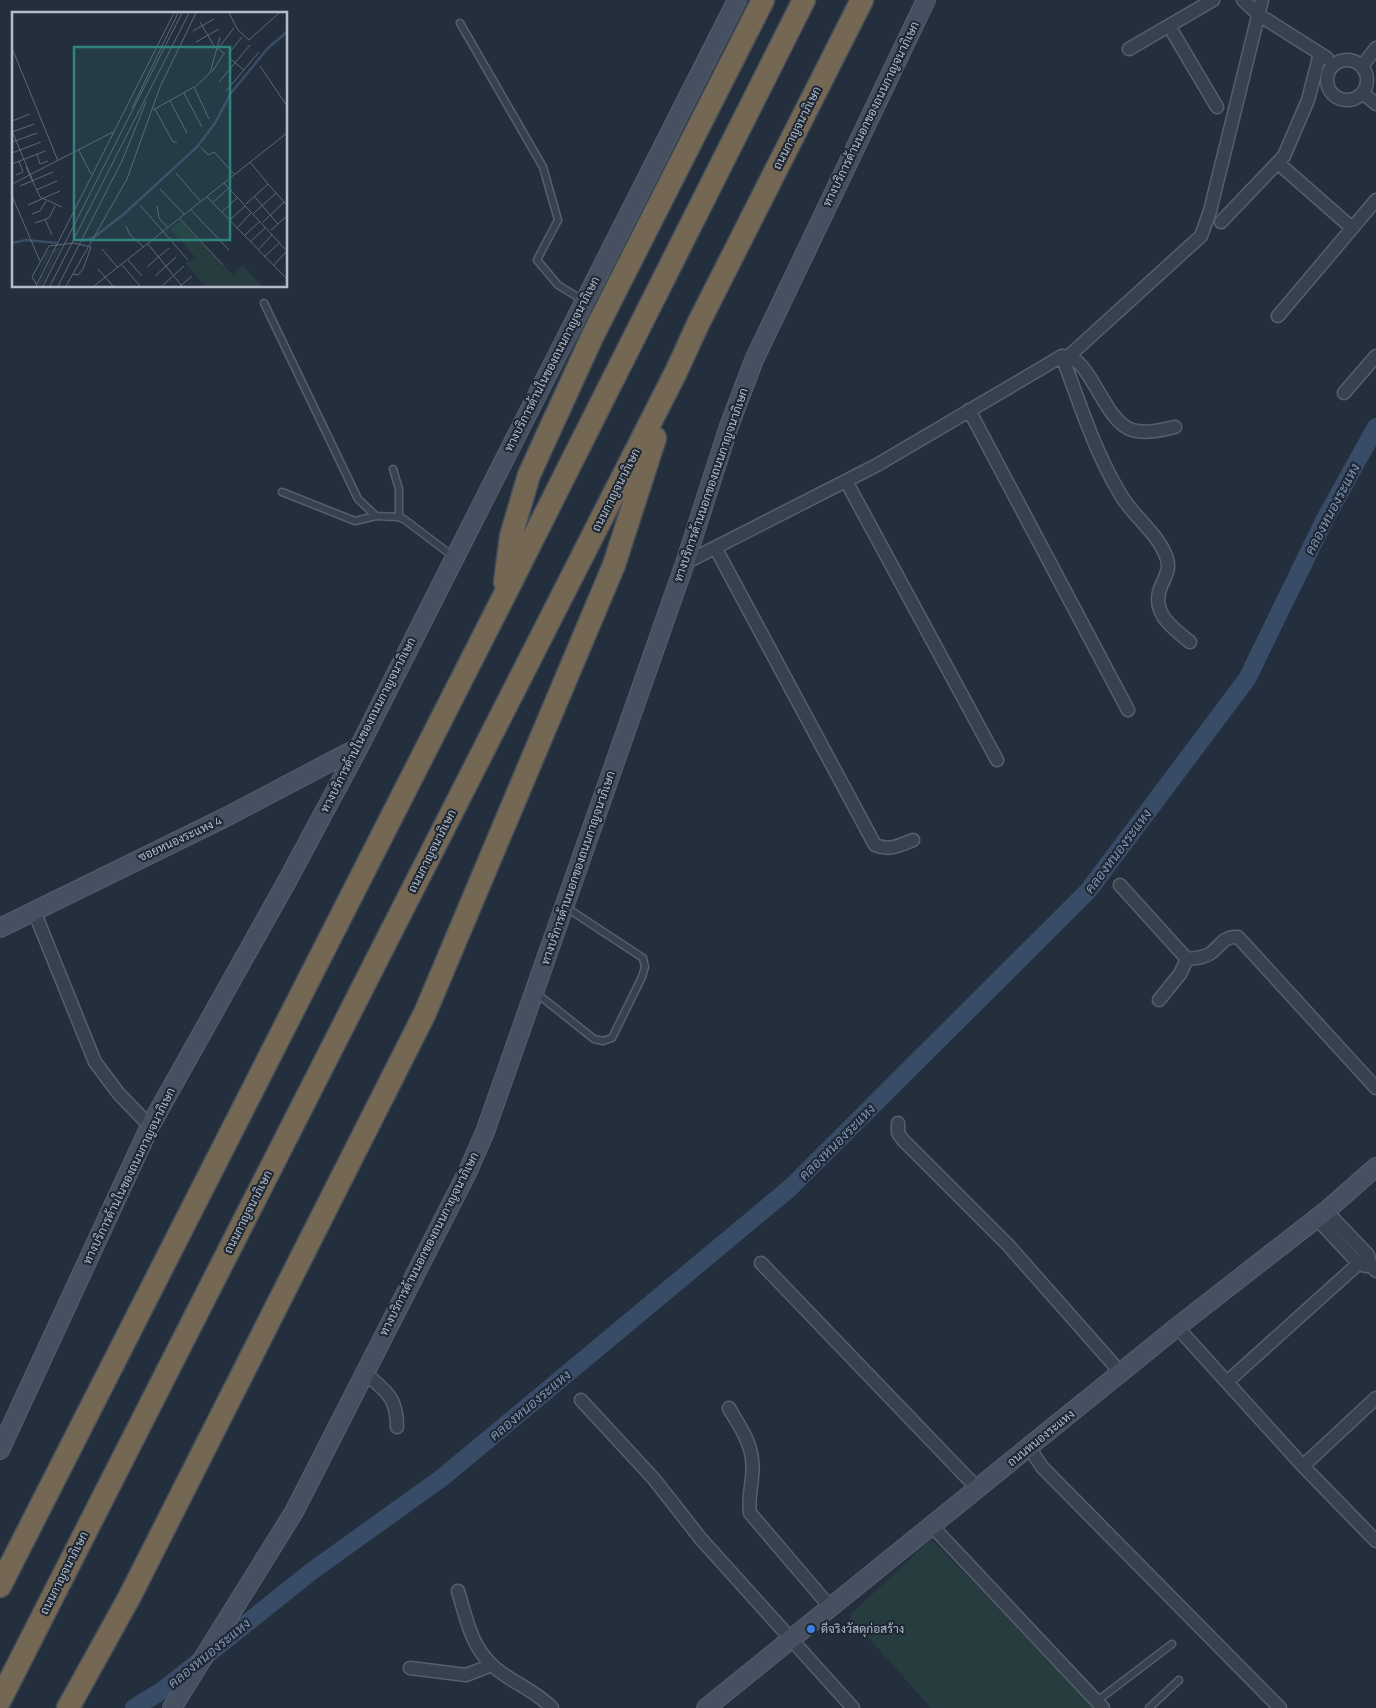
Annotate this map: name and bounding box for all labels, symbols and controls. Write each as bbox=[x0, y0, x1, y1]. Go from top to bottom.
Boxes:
inset map bbox=[12, 12, 288, 288]
street label: ทางบริการด้านนอกของถนนกาญจนาภิเษก bbox=[817, 18, 924, 210]
street label: ถนนกาญจนาภิเษก bbox=[767, 83, 826, 173]
street label: ทางบริการด้านในของถนนกาญจนาภิเษก bbox=[499, 273, 604, 455]
street label: ทางบริการด้านนอกของถนนกาญจนาภิเษก bbox=[668, 385, 753, 584]
street label: ถนนกาญจนาภิเษก bbox=[586, 445, 645, 535]
water label: คลองหนองระแหง bbox=[1299, 459, 1365, 558]
street label: ทางบริการด้านในของถนนกาญจนาภิเษก bbox=[315, 634, 420, 816]
street label: ทางบริการด้านนอกของถนนกาญจนาภิเษก bbox=[535, 768, 620, 967]
water label: คลองหนองระแหง bbox=[1079, 804, 1156, 897]
street label: ถนนกาญจนาภิเษก bbox=[402, 806, 461, 896]
street label: ซอยหนองระแหง 4 bbox=[135, 811, 225, 866]
street label: ทางบริการด้านในของถนนกาญจนาภิเษก bbox=[77, 1084, 180, 1268]
water label: คลองหนองระแหง bbox=[793, 1098, 880, 1185]
street label: ทางบริการด้านนอกของถนนกาญจนาภิเษก bbox=[374, 1148, 483, 1339]
street label: ถนนกาญจนาภิเษก bbox=[218, 1167, 277, 1257]
water label: คลองหนองระแหง bbox=[484, 1364, 575, 1445]
street label: ถนนหนองระแหง bbox=[1003, 1404, 1079, 1471]
street label: ถนนกาญจนาภิเษก bbox=[34, 1528, 93, 1618]
water label: คลองหนองระแหง bbox=[163, 1613, 255, 1693]
place label: ดีจริงวัสดุก่อสร้าง bbox=[821, 1619, 904, 1638]
marker: ดีจริงวัสดุก่อสร้าง bbox=[805, 1623, 817, 1635]

